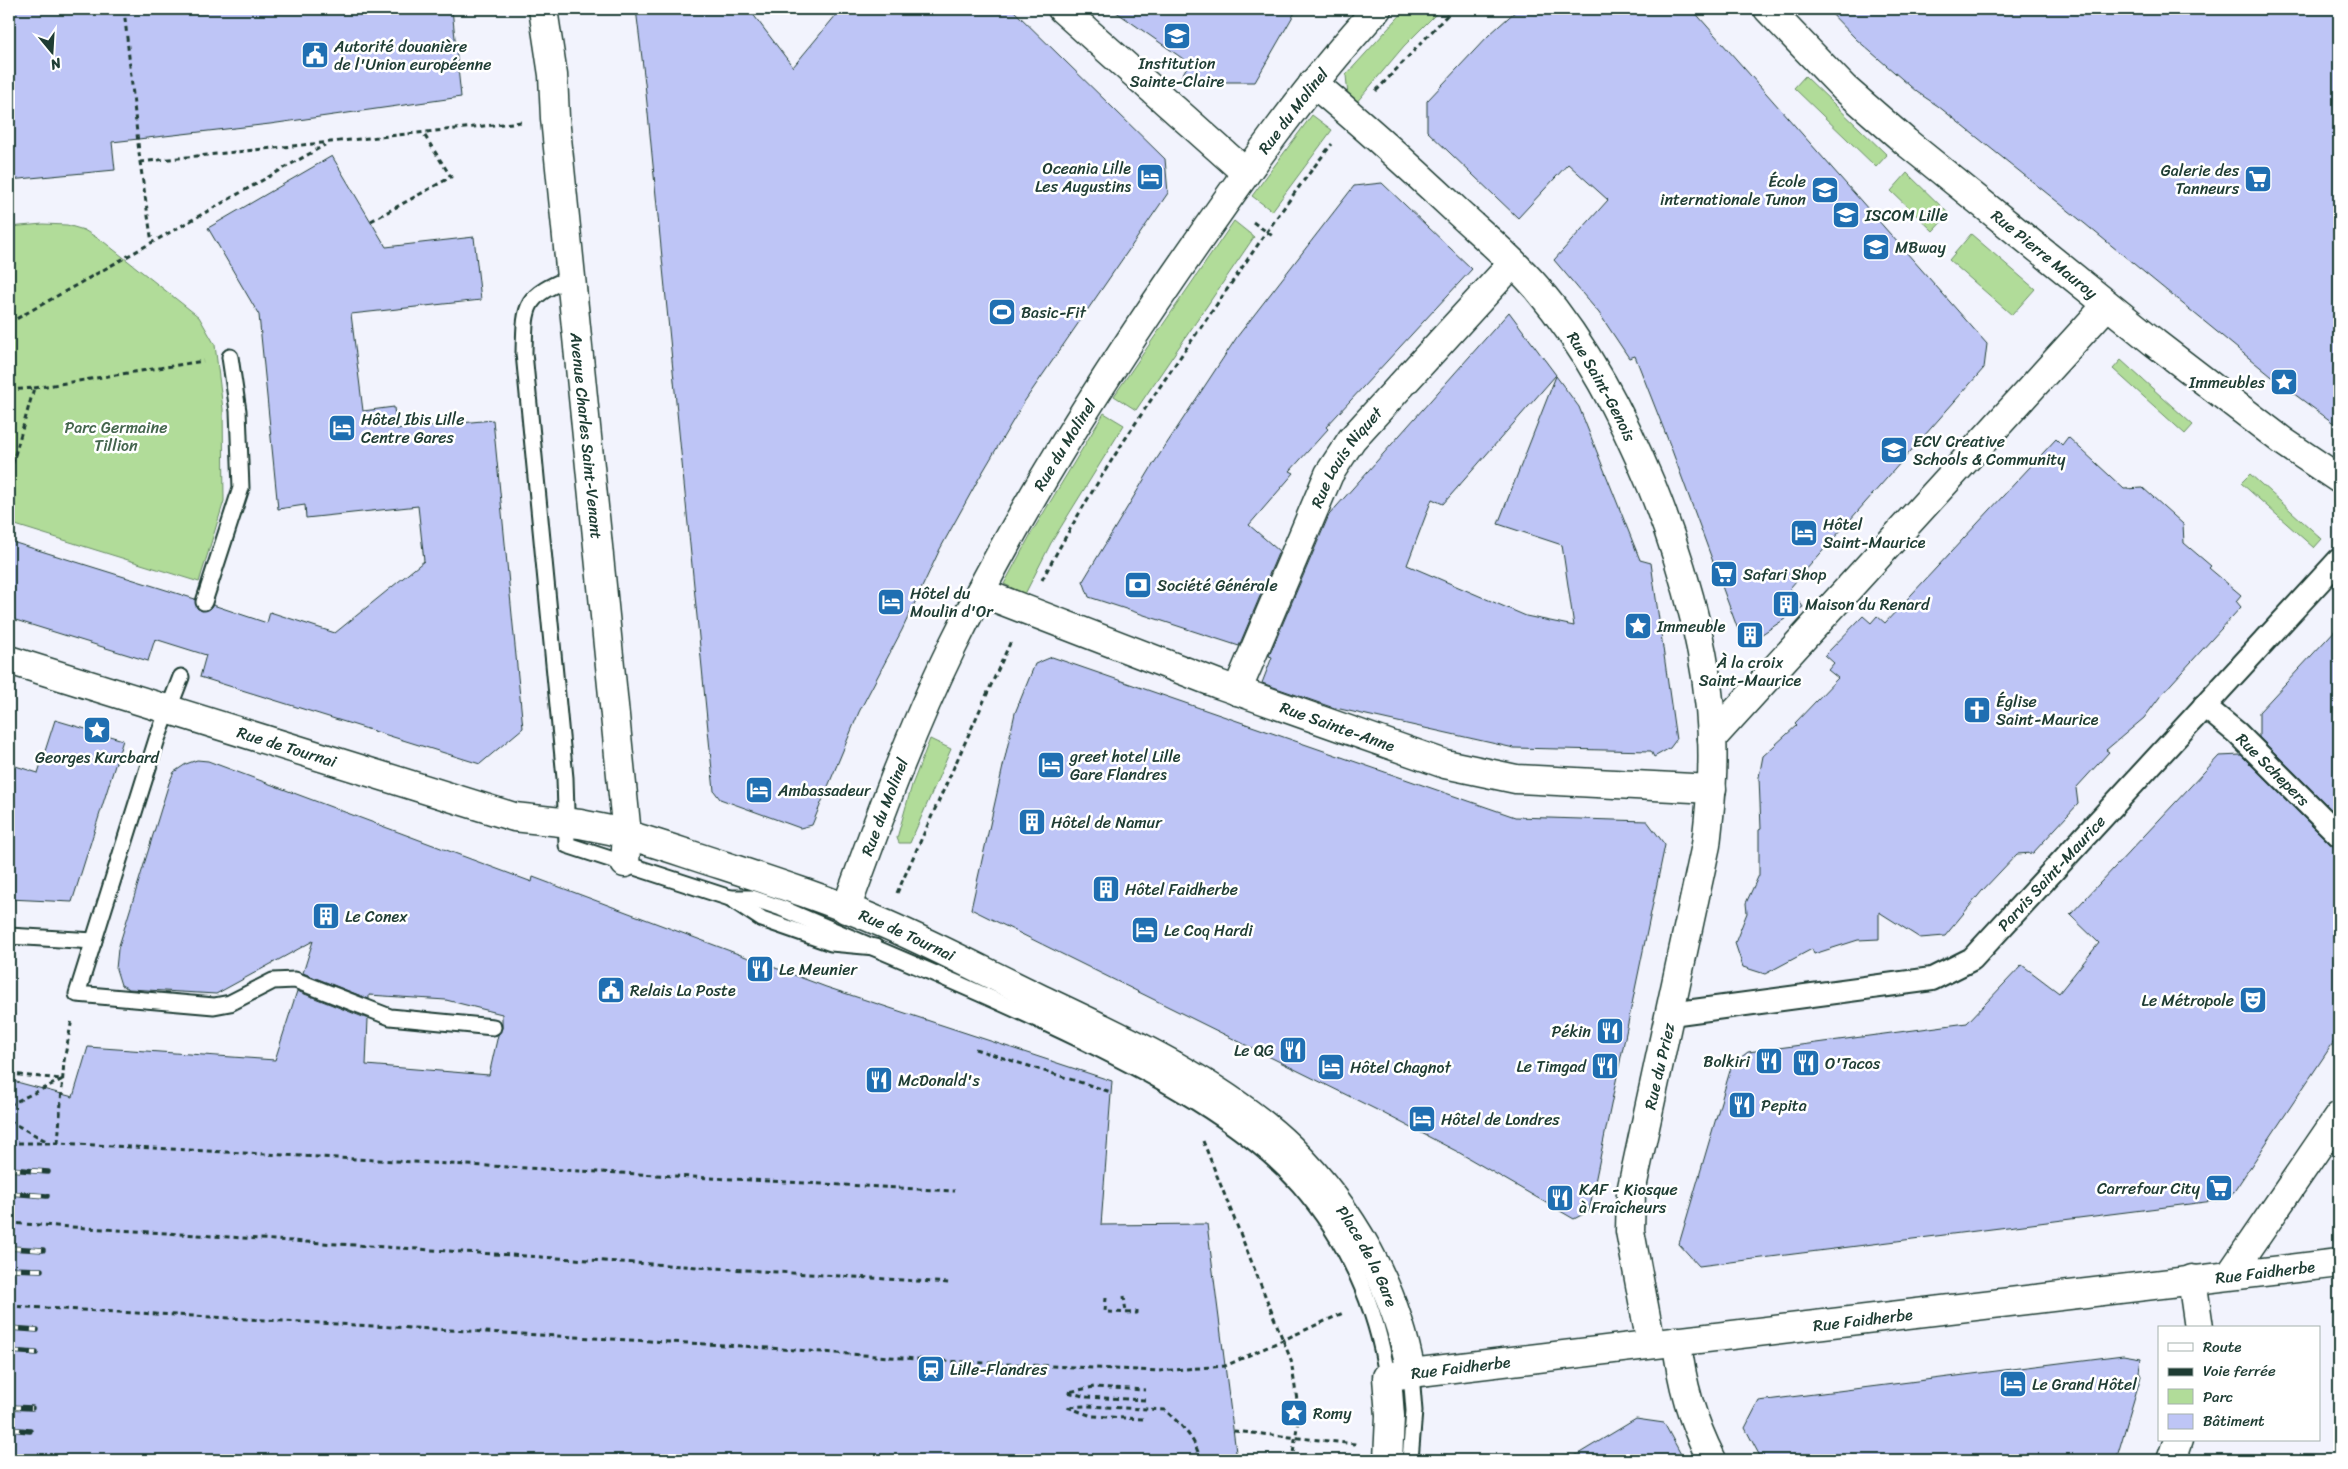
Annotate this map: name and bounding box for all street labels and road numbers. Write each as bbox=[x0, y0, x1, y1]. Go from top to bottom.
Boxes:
street label: Rue du Molinel bbox=[1250, 61, 1336, 161]
street label: Rue Pierre Mauroy bbox=[1984, 202, 2105, 307]
street label: Rue Saint-Genois bbox=[1559, 325, 1644, 447]
street label: Avenue Charles Saint-Venant bbox=[562, 330, 611, 540]
street label: Rue du Molinel bbox=[1025, 393, 1104, 497]
street label: Rue Louis Niquet bbox=[1302, 400, 1390, 512]
street label: Rue Sainte-Anne bbox=[1276, 693, 1399, 760]
street label: Rue de Tournai bbox=[233, 718, 341, 776]
street label: Rue Schepers bbox=[2229, 726, 2317, 814]
street label: Rue du Molinel bbox=[853, 753, 917, 860]
street label: Parvis Saint-Maurice bbox=[1990, 808, 2113, 938]
street label: Rue de Tournai bbox=[854, 901, 960, 970]
street label: Rue du Priez bbox=[1635, 1019, 1684, 1112]
street label: Place de la Gare bbox=[1328, 1199, 1406, 1311]
street label: Rue Faidherbe bbox=[2214, 1252, 2317, 1293]
street label: Rue Faidherbe bbox=[1812, 1300, 1915, 1340]
street label: Rue Faidherbe bbox=[1409, 1347, 1512, 1388]

